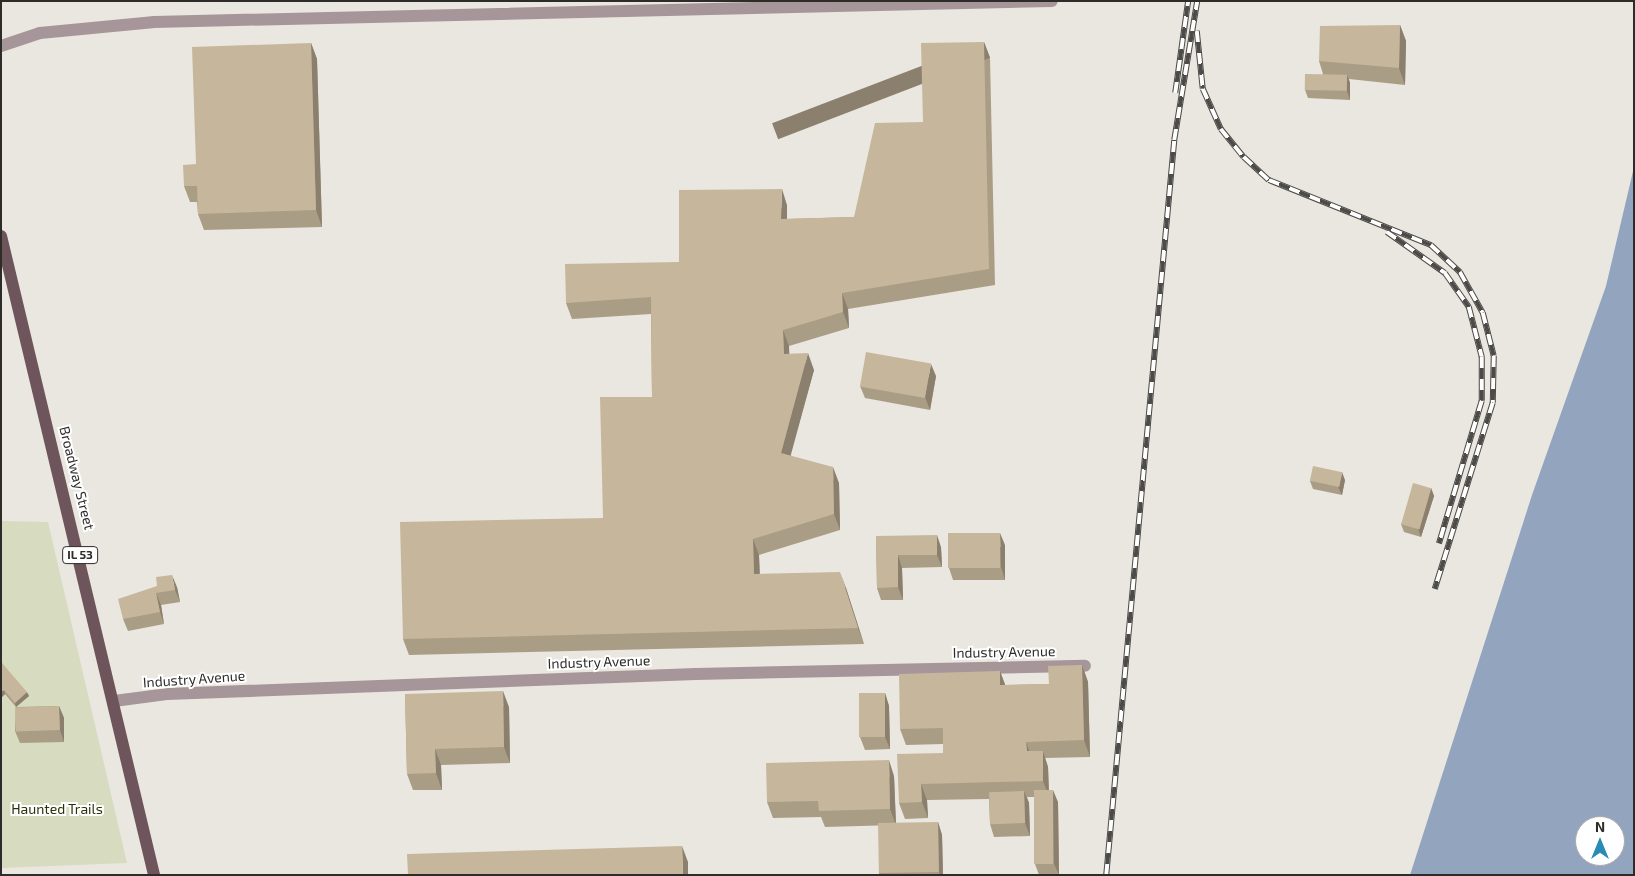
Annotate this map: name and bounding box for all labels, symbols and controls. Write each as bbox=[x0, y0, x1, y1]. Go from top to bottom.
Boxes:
street label: Broadway Street bbox=[56, 424, 98, 532]
road number: IL 53 bbox=[61, 546, 99, 564]
street label: Industry Avenue bbox=[952, 643, 1056, 661]
street label: Industry Avenue bbox=[547, 652, 651, 672]
street label: Industry Avenue bbox=[142, 667, 246, 691]
park label: Haunted Trails bbox=[11, 801, 103, 817]
north arrow bbox=[1575, 816, 1625, 866]
text: N bbox=[1595, 818, 1605, 835]

